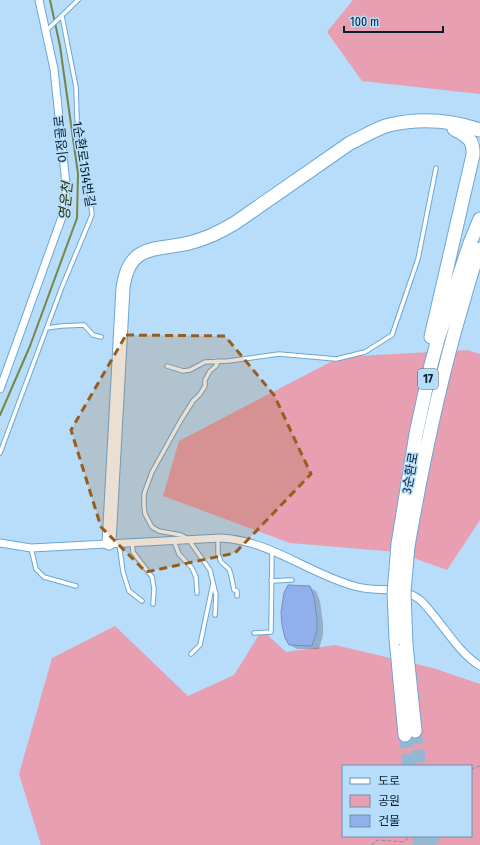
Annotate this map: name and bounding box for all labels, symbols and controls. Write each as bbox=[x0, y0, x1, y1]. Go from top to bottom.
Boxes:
scale bar bbox=[344, 8, 443, 34]
text: 100 m bbox=[350, 15, 379, 29]
street label: 이정골로 bbox=[51, 114, 71, 164]
street label: 1순환로1514번길 bbox=[70, 120, 98, 208]
water label: 영운천 bbox=[56, 180, 76, 221]
road number: 17 bbox=[418, 369, 438, 389]
street label: 3순환로 bbox=[399, 451, 421, 495]
legend bbox=[342, 765, 472, 837]
text: 도로 bbox=[378, 774, 400, 788]
text: 공원 bbox=[378, 794, 400, 808]
text: 건물 bbox=[378, 814, 400, 828]

